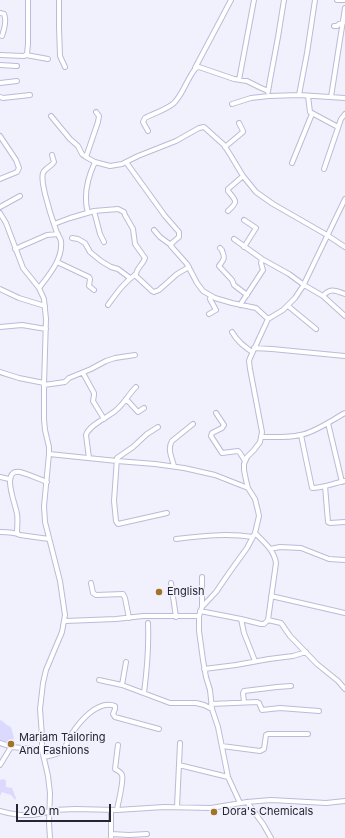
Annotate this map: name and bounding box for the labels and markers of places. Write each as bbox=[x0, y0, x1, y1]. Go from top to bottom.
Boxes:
place label: English bbox=[167, 585, 204, 599]
marker: English bbox=[154, 587, 164, 597]
place label: Mariam Tailoring And Fashions bbox=[19, 731, 106, 757]
marker: Mariam Tailoring And Fashions bbox=[6, 739, 16, 749]
place label: Dora's Chemicals bbox=[222, 805, 313, 819]
marker: Dora's Chemicals bbox=[209, 807, 219, 817]

